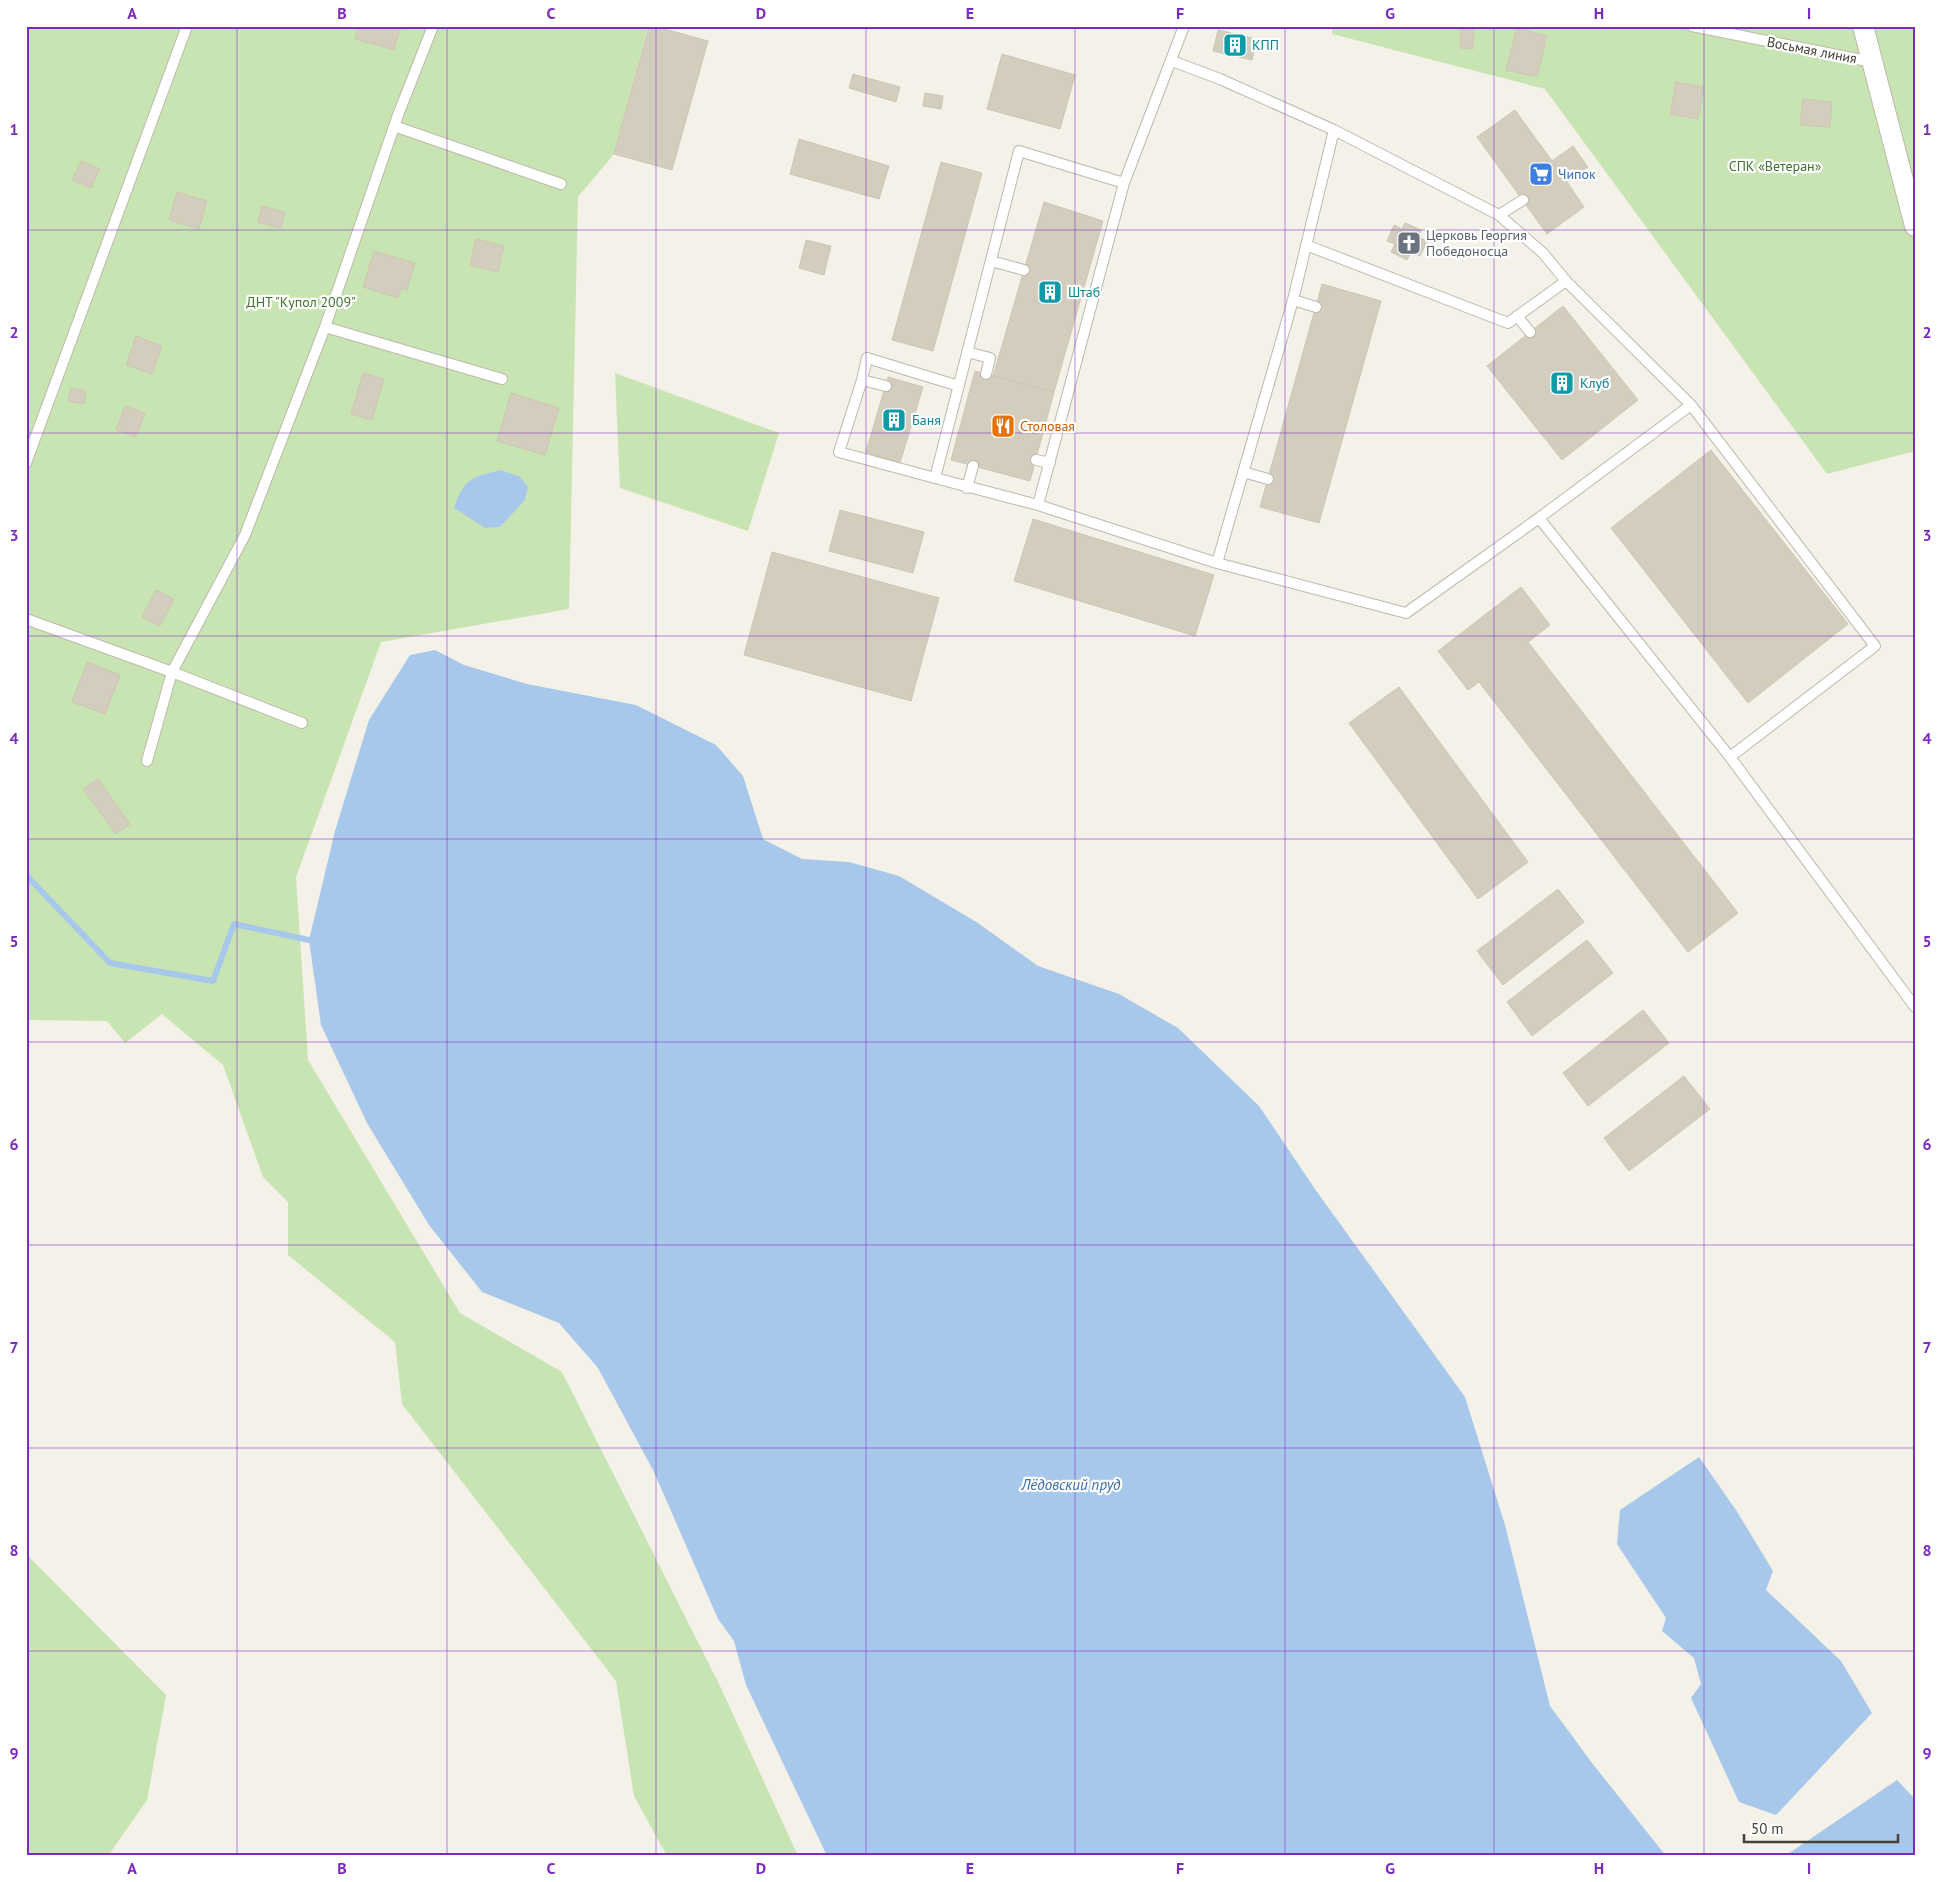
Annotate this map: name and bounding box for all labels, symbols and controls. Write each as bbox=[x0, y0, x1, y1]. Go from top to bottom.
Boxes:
text: A bbox=[127, 3, 137, 23]
text: B bbox=[337, 3, 347, 23]
text: C bbox=[547, 3, 556, 23]
text: D bbox=[756, 3, 766, 23]
text: E bbox=[966, 3, 974, 23]
text: F bbox=[1176, 3, 1184, 23]
text: G bbox=[1385, 3, 1395, 23]
text: H bbox=[1594, 3, 1604, 23]
text: I bbox=[1807, 3, 1811, 23]
building icon: КПП bbox=[1222, 32, 1248, 58]
street label: Восьмая линия bbox=[1765, 32, 1859, 68]
place label: КПП bbox=[1252, 36, 1279, 54]
text: 1 bbox=[9, 119, 19, 139]
text: 1 bbox=[1922, 119, 1932, 139]
park label: СПК «Ветеран» bbox=[1729, 157, 1822, 175]
supermarket icon: Чипок bbox=[1528, 161, 1554, 187]
place label: Чипок bbox=[1558, 165, 1596, 183]
place label: Церковь Георгия Победоносца bbox=[1426, 226, 1527, 260]
church icon: Церковь Георгия Победоносца bbox=[1396, 230, 1422, 256]
building icon: Штаб bbox=[1037, 279, 1063, 305]
place label: Штаб bbox=[1068, 283, 1100, 301]
park label: ДНТ "Купол 2009" bbox=[246, 293, 356, 311]
text: 2 bbox=[9, 322, 19, 342]
text: 2 bbox=[1922, 322, 1932, 342]
building icon: Клуб bbox=[1549, 370, 1575, 396]
place label: Клуб bbox=[1580, 374, 1610, 392]
building icon: Баня bbox=[881, 407, 907, 433]
place label: Баня bbox=[912, 411, 941, 429]
restaurant icon: Столовая bbox=[990, 413, 1016, 439]
place label: Столовая bbox=[1020, 417, 1075, 435]
text: 3 bbox=[9, 525, 19, 545]
text: 3 bbox=[1922, 525, 1932, 545]
text: 4 bbox=[9, 728, 19, 748]
text: 4 bbox=[1922, 728, 1932, 748]
text: 5 bbox=[9, 931, 19, 951]
text: 5 bbox=[1922, 931, 1932, 951]
text: 6 bbox=[9, 1134, 19, 1154]
text: 6 bbox=[1922, 1134, 1932, 1154]
text: 7 bbox=[9, 1337, 19, 1357]
text: 7 bbox=[1922, 1337, 1932, 1357]
water label: Лёдовский пруд bbox=[1020, 1475, 1121, 1494]
text: 8 bbox=[9, 1540, 19, 1560]
text: 8 bbox=[1922, 1540, 1932, 1560]
text: 9 bbox=[9, 1743, 19, 1763]
text: 9 bbox=[1922, 1743, 1932, 1763]
scale bar bbox=[1744, 1812, 1897, 1844]
text: 50 m bbox=[1751, 1819, 1784, 1838]
text: A bbox=[127, 1858, 137, 1878]
text: B bbox=[337, 1858, 347, 1878]
text: C bbox=[547, 1858, 556, 1878]
text: D bbox=[756, 1858, 766, 1878]
text: E bbox=[966, 1858, 974, 1878]
text: F bbox=[1176, 1858, 1184, 1878]
text: G bbox=[1385, 1858, 1395, 1878]
text: H bbox=[1594, 1858, 1604, 1878]
text: I bbox=[1807, 1858, 1811, 1878]

